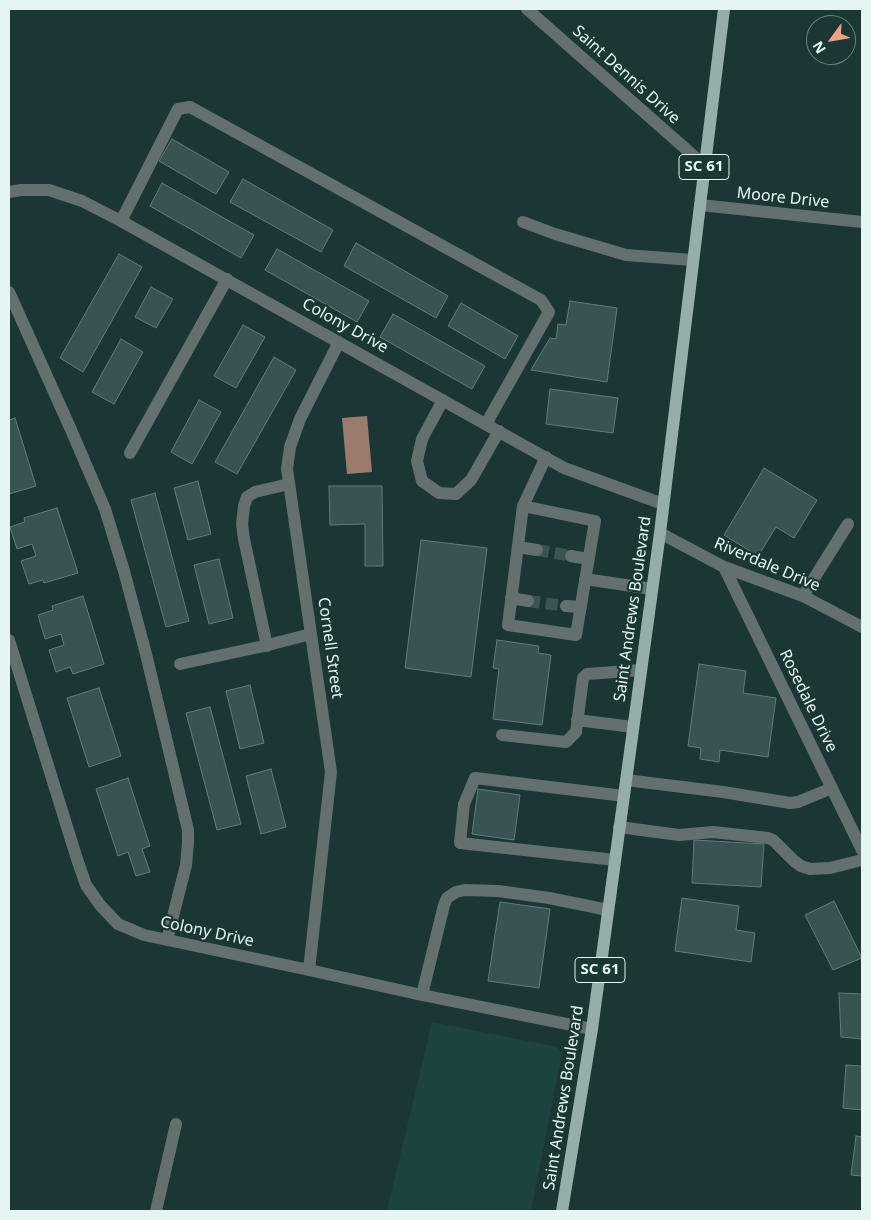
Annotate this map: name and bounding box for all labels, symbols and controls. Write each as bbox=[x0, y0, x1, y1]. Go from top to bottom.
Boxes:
north arrow bbox=[806, 15, 856, 65]
street label: Saint Dennis Drive bbox=[568, 22, 684, 128]
text: N bbox=[808, 38, 830, 58]
road number: SC 61 bbox=[679, 154, 729, 180]
street label: Moore Drive bbox=[736, 184, 830, 212]
street label: Colony Drive bbox=[299, 294, 391, 358]
street label: Saint Andrews Boulevard bbox=[610, 515, 656, 703]
street label: Riverdale Drive bbox=[711, 534, 823, 596]
street label: Cornell Street bbox=[313, 596, 347, 700]
street label: Rosedale Drive bbox=[775, 646, 841, 756]
street label: Colony Drive bbox=[158, 913, 256, 951]
road number: SC 61 bbox=[575, 958, 625, 982]
street label: Saint Andrews Boulevard bbox=[540, 1004, 588, 1192]

